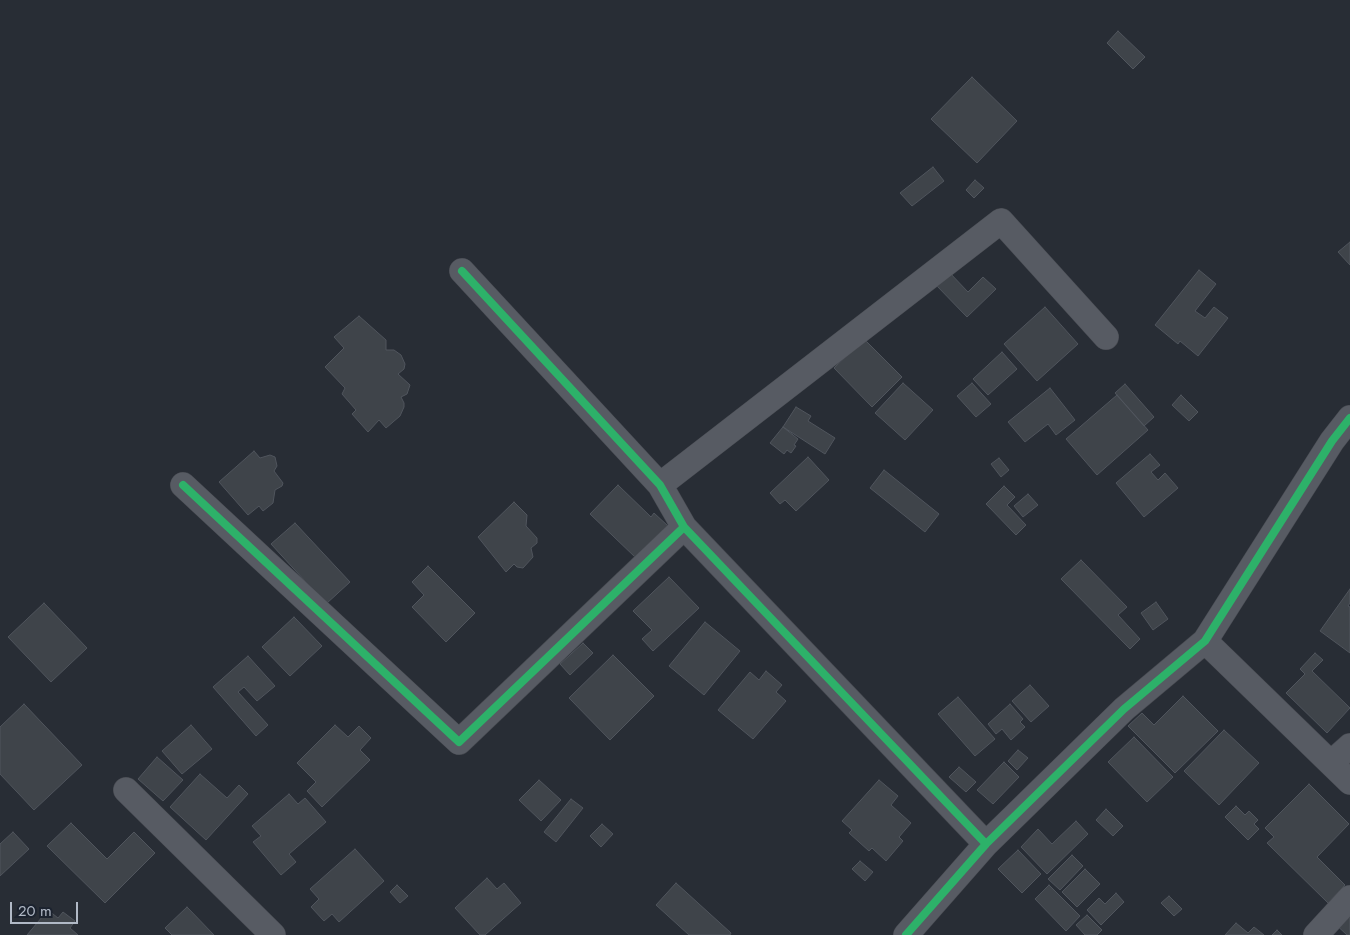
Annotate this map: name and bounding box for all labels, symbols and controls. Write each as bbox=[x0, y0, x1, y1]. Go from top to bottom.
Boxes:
scale bar bbox=[12, 892, 80, 924]
text: 20 m bbox=[18, 900, 52, 922]

